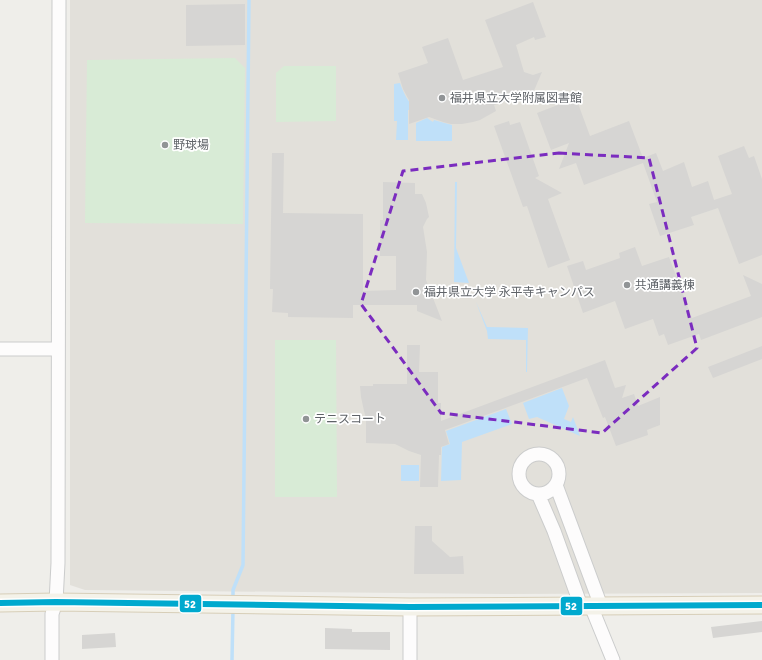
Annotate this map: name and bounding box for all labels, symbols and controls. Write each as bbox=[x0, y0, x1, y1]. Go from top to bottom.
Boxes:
place label: 福井県立大学附属図書館 bbox=[450, 91, 582, 106]
marker: 福井県立大学附属図書館 bbox=[437, 93, 447, 103]
place label: 野球場 bbox=[173, 138, 209, 153]
marker: 野球場 bbox=[160, 140, 170, 150]
place label: 共通講義棟 bbox=[635, 278, 695, 293]
marker: 共通講義棟 bbox=[622, 280, 632, 290]
place label: 福井県立大学 永平寺キャンパス bbox=[424, 285, 595, 300]
marker: 福井県立大学 永平寺キャンパス bbox=[411, 287, 421, 297]
place label: テニスコート bbox=[314, 412, 386, 427]
marker: テニスコート bbox=[301, 414, 311, 424]
line badge: 52 bbox=[179, 594, 202, 613]
line badge: 52 bbox=[560, 596, 583, 616]
text: 52 bbox=[184, 598, 196, 611]
text: 52 bbox=[565, 600, 577, 613]

